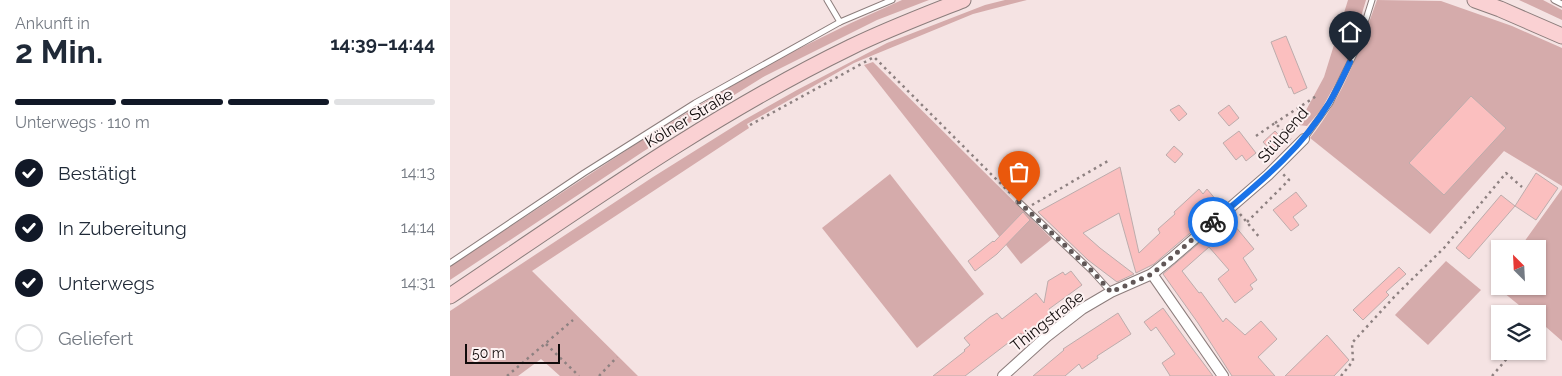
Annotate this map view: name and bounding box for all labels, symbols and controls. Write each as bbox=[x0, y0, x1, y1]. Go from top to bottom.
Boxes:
pin bbox=[1329, 11, 1371, 62]
text: Ankunft in bbox=[15, 14, 90, 33]
icon: home bbox=[1336, 18, 1364, 46]
text: 14:39–14:44 bbox=[330, 32, 435, 54]
text: 2 Min. bbox=[15, 33, 103, 70]
street label: Kölner Straße bbox=[642, 84, 736, 152]
street label: Stülpend bbox=[1254, 103, 1312, 167]
text: Unterwegs · 110 m bbox=[15, 113, 150, 132]
pin bbox=[998, 151, 1040, 202]
icon: bag bbox=[1005, 158, 1033, 186]
icon: check bbox=[15, 159, 43, 187]
text: Bestätigt bbox=[58, 162, 136, 184]
text: 14:13 bbox=[401, 163, 435, 182]
courier bbox=[1188, 197, 1238, 247]
icon: bike bbox=[1199, 208, 1227, 236]
icon: check bbox=[15, 214, 43, 242]
text: In Zubereitung bbox=[58, 217, 187, 239]
text: 14:14 bbox=[401, 218, 435, 237]
north arrow bbox=[1491, 240, 1546, 295]
map controls bbox=[1491, 240, 1546, 360]
icon: check bbox=[15, 269, 43, 297]
text: Unterwegs bbox=[58, 272, 154, 294]
text: 14:31 bbox=[401, 273, 435, 292]
street label: Thingstraße bbox=[1007, 287, 1087, 355]
button: layers bbox=[1491, 305, 1546, 360]
text: Geliefert bbox=[58, 327, 133, 349]
scale bar bbox=[465, 341, 560, 364]
text: 50 m bbox=[472, 345, 505, 361]

